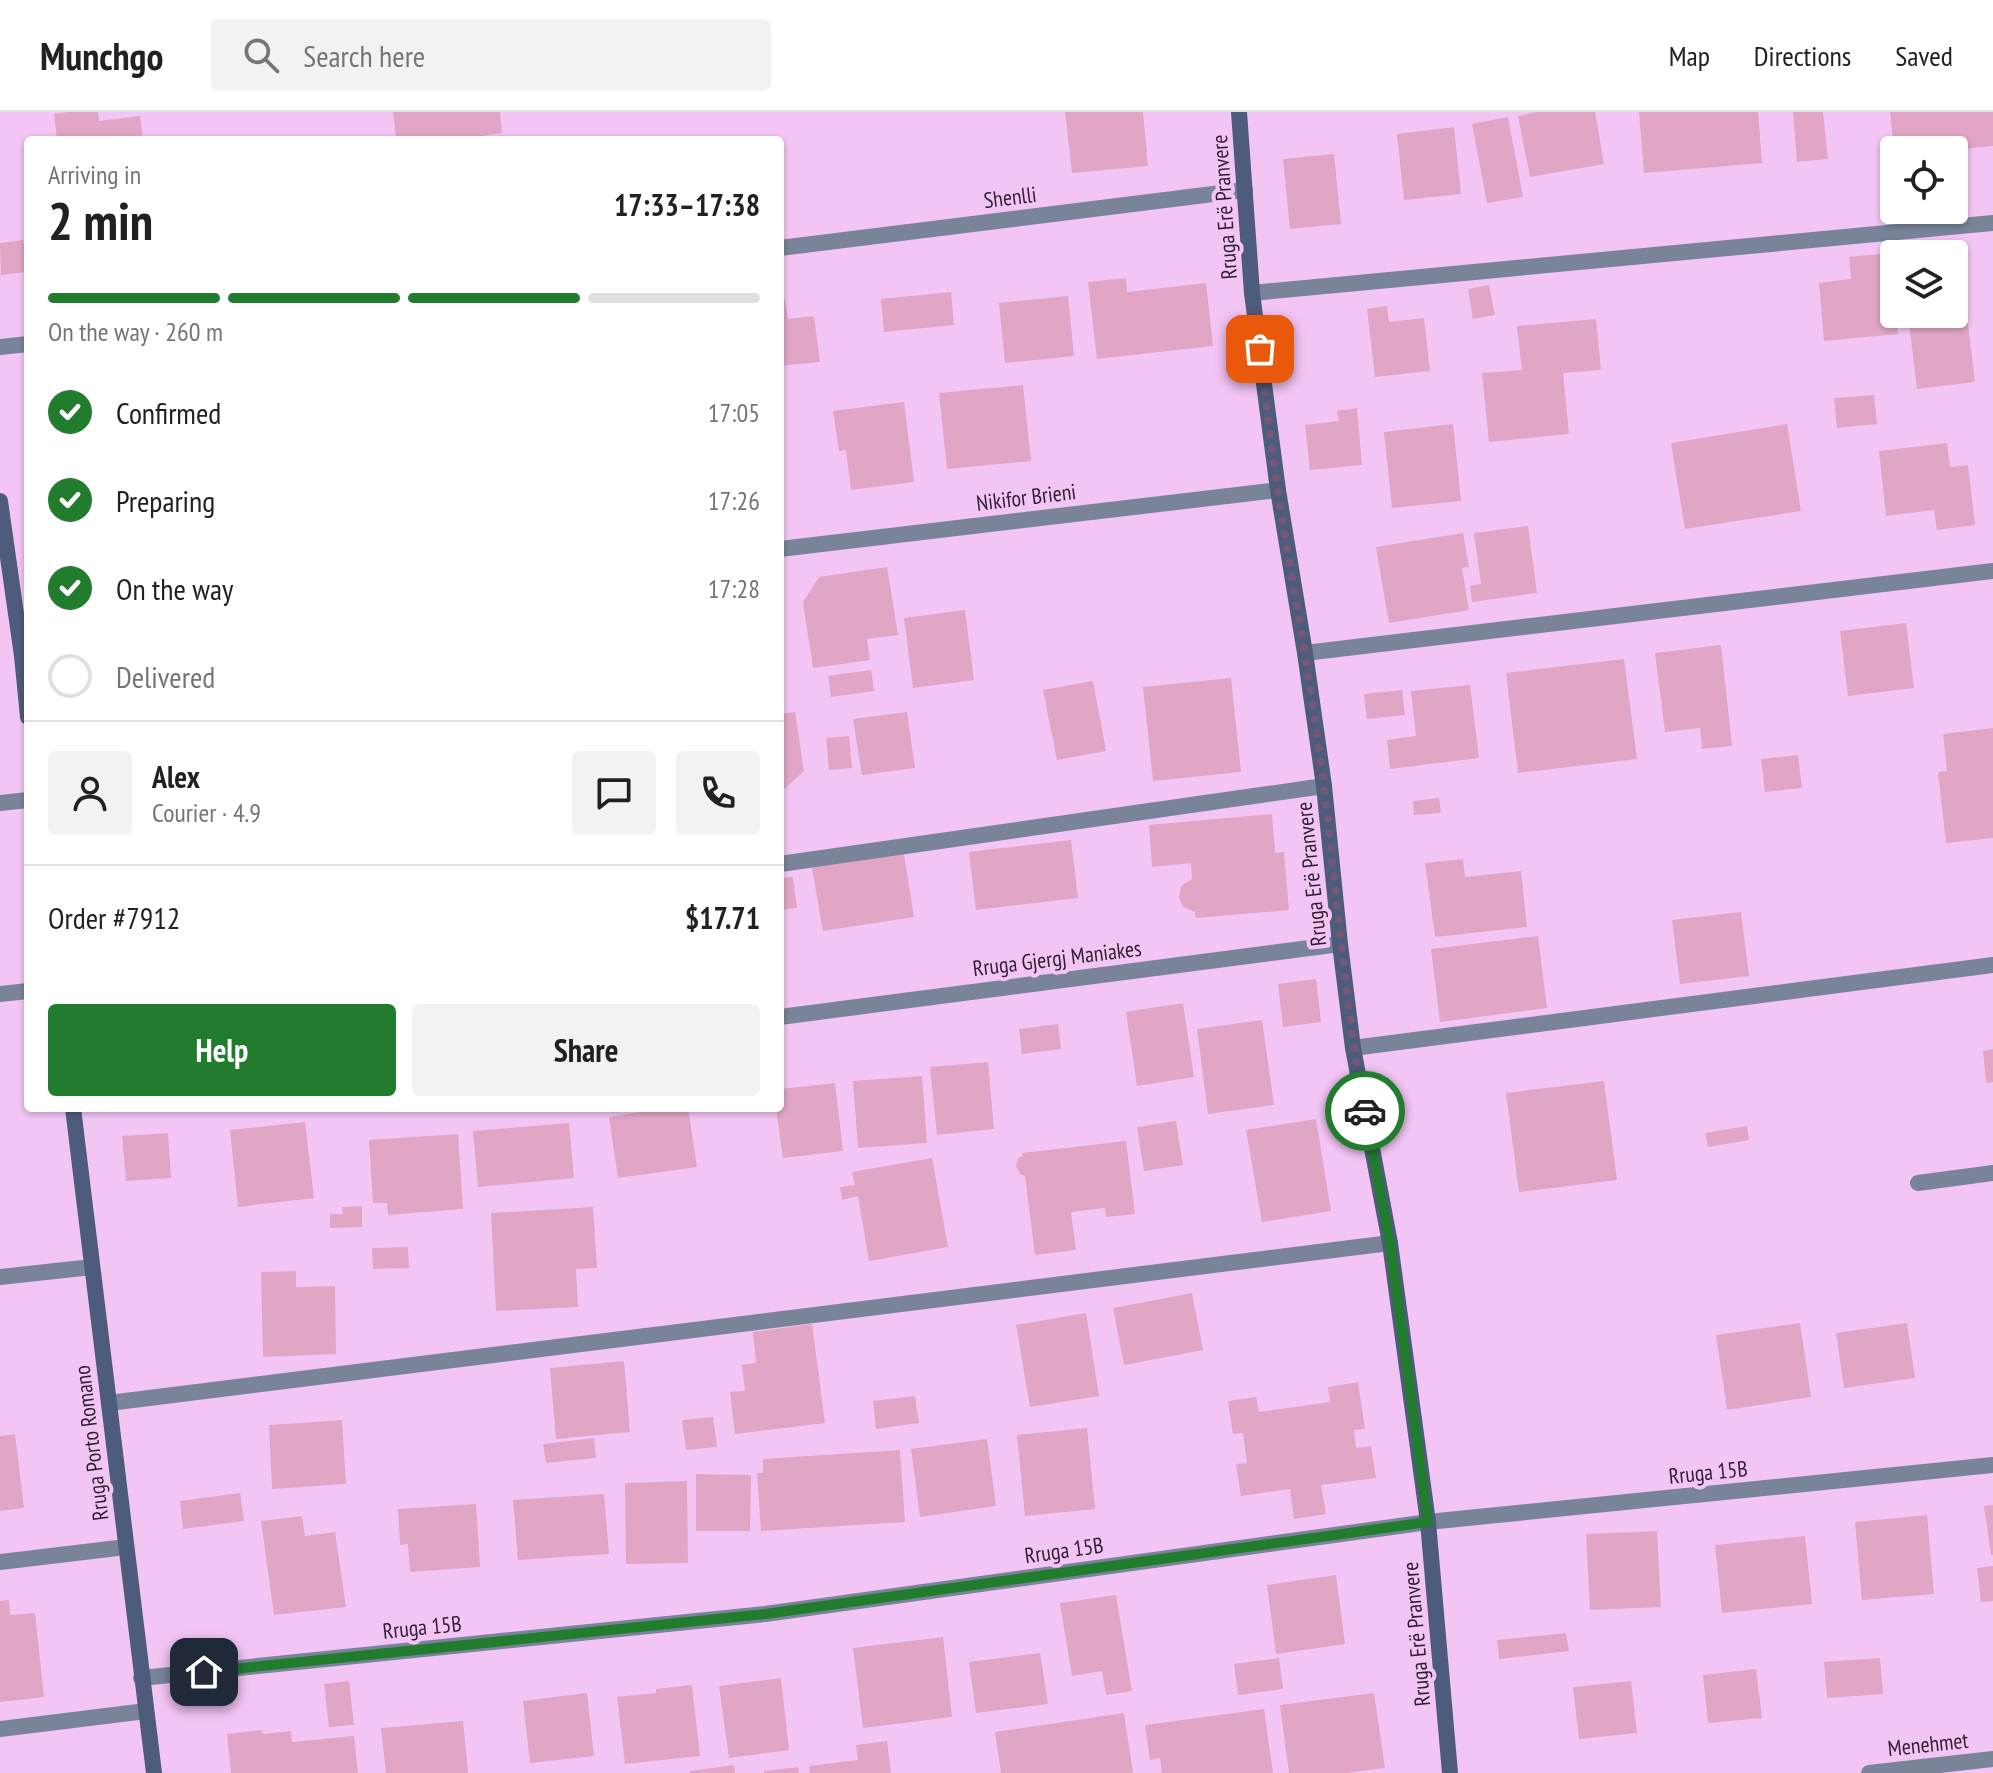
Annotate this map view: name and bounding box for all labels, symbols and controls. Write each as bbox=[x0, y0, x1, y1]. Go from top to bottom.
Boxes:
search box bbox=[211, 19, 771, 91]
text: Munchgo bbox=[40, 31, 163, 80]
icon: search bbox=[239, 33, 283, 77]
text: Search here bbox=[303, 36, 425, 75]
text: Map bbox=[1669, 37, 1710, 74]
text: Directions bbox=[1754, 37, 1851, 74]
text: Saved bbox=[1895, 37, 1953, 74]
street label: Rruga Erë Pranvere bbox=[1205, 134, 1243, 280]
map controls bbox=[1880, 136, 1968, 328]
button: locate bbox=[1880, 136, 1968, 224]
text: Arriving in bbox=[48, 158, 141, 191]
street label: Shenlli bbox=[982, 180, 1038, 214]
text: 17:33–17:38 bbox=[614, 185, 760, 224]
text: 2 min bbox=[48, 187, 153, 254]
button: layers bbox=[1880, 240, 1968, 328]
text: On the way · 260 m bbox=[48, 315, 223, 348]
pin bbox=[1226, 315, 1294, 383]
icon: bag bbox=[1238, 327, 1282, 371]
icon: check bbox=[48, 390, 92, 434]
text: Confirmed bbox=[116, 393, 221, 432]
text: 17:05 bbox=[708, 396, 760, 429]
street label: Nikifor Brieni bbox=[975, 477, 1077, 517]
icon: check bbox=[48, 478, 92, 522]
text: Preparing bbox=[116, 481, 215, 520]
text: 17:26 bbox=[708, 484, 760, 517]
icon: check bbox=[48, 566, 92, 610]
text: On the way bbox=[116, 569, 233, 608]
text: 17:28 bbox=[708, 572, 760, 605]
text: Delivered bbox=[116, 657, 215, 696]
button: person bbox=[48, 751, 132, 835]
button: chat bbox=[572, 751, 656, 835]
button: phone bbox=[676, 751, 760, 835]
text: Alex bbox=[152, 757, 200, 796]
text: Courier · 4.9 bbox=[152, 796, 261, 829]
street label: Rruga Erë Pranvere bbox=[1290, 800, 1332, 948]
text: Order #7912 bbox=[48, 898, 180, 937]
text: $17.71 bbox=[685, 898, 760, 937]
street label: Rruga Gjergj Maniakes bbox=[971, 934, 1143, 982]
button: Help bbox=[48, 1004, 396, 1096]
button: Share bbox=[412, 1004, 760, 1096]
courier bbox=[1325, 1071, 1405, 1151]
icon: car bbox=[1343, 1089, 1387, 1133]
street label: Rruga Porto Romano bbox=[68, 1364, 114, 1522]
street label: Rruga 15B bbox=[1667, 1454, 1749, 1490]
street label: Rruga 15B bbox=[1023, 1531, 1105, 1569]
street label: Rruga Erë Pranvere bbox=[1396, 1561, 1436, 1707]
street label: Rruga 15B bbox=[381, 1609, 463, 1645]
pin bbox=[170, 1638, 238, 1706]
icon: home bbox=[182, 1650, 226, 1694]
street label: Menehmet bbox=[1886, 1726, 1970, 1762]

